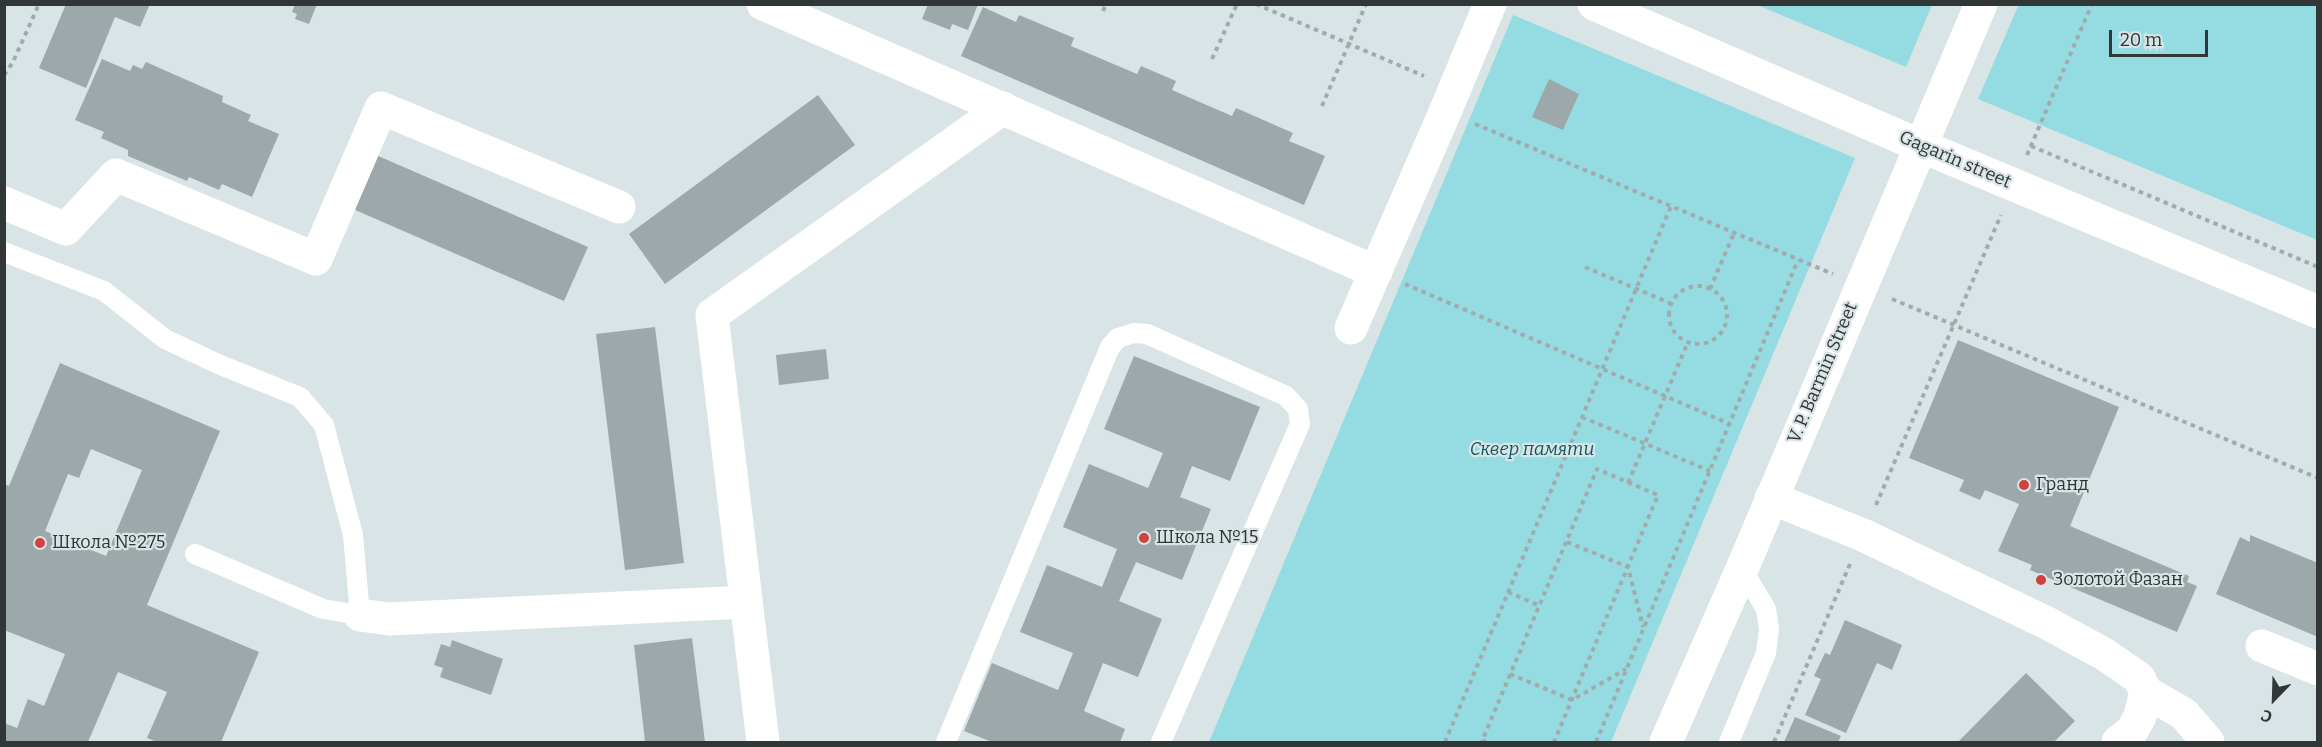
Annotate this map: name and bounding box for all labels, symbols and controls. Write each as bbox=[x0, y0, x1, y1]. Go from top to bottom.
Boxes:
scale bar bbox=[2112, 18, 2211, 56]
text: 20 m bbox=[2120, 29, 2162, 51]
street label: Gagarin street bbox=[1896, 127, 2014, 193]
street label: V. P. Barmin Street bbox=[1784, 299, 1862, 447]
park label: Сквер памяти bbox=[1470, 439, 1594, 461]
place label: Гранд bbox=[2036, 474, 2089, 496]
marker: Гранд bbox=[2017, 478, 2031, 492]
place label: Школа №15 bbox=[1156, 527, 1258, 549]
marker: Школа №15 bbox=[1137, 531, 1151, 545]
place label: Школа №275 bbox=[52, 532, 165, 554]
marker: Школа №275 bbox=[33, 536, 47, 550]
place label: Золотой Фазан bbox=[2053, 569, 2183, 591]
marker: Золотой Фазан bbox=[2034, 573, 2048, 587]
north arrow bbox=[2244, 669, 2304, 729]
text: С bbox=[2258, 705, 2275, 727]

